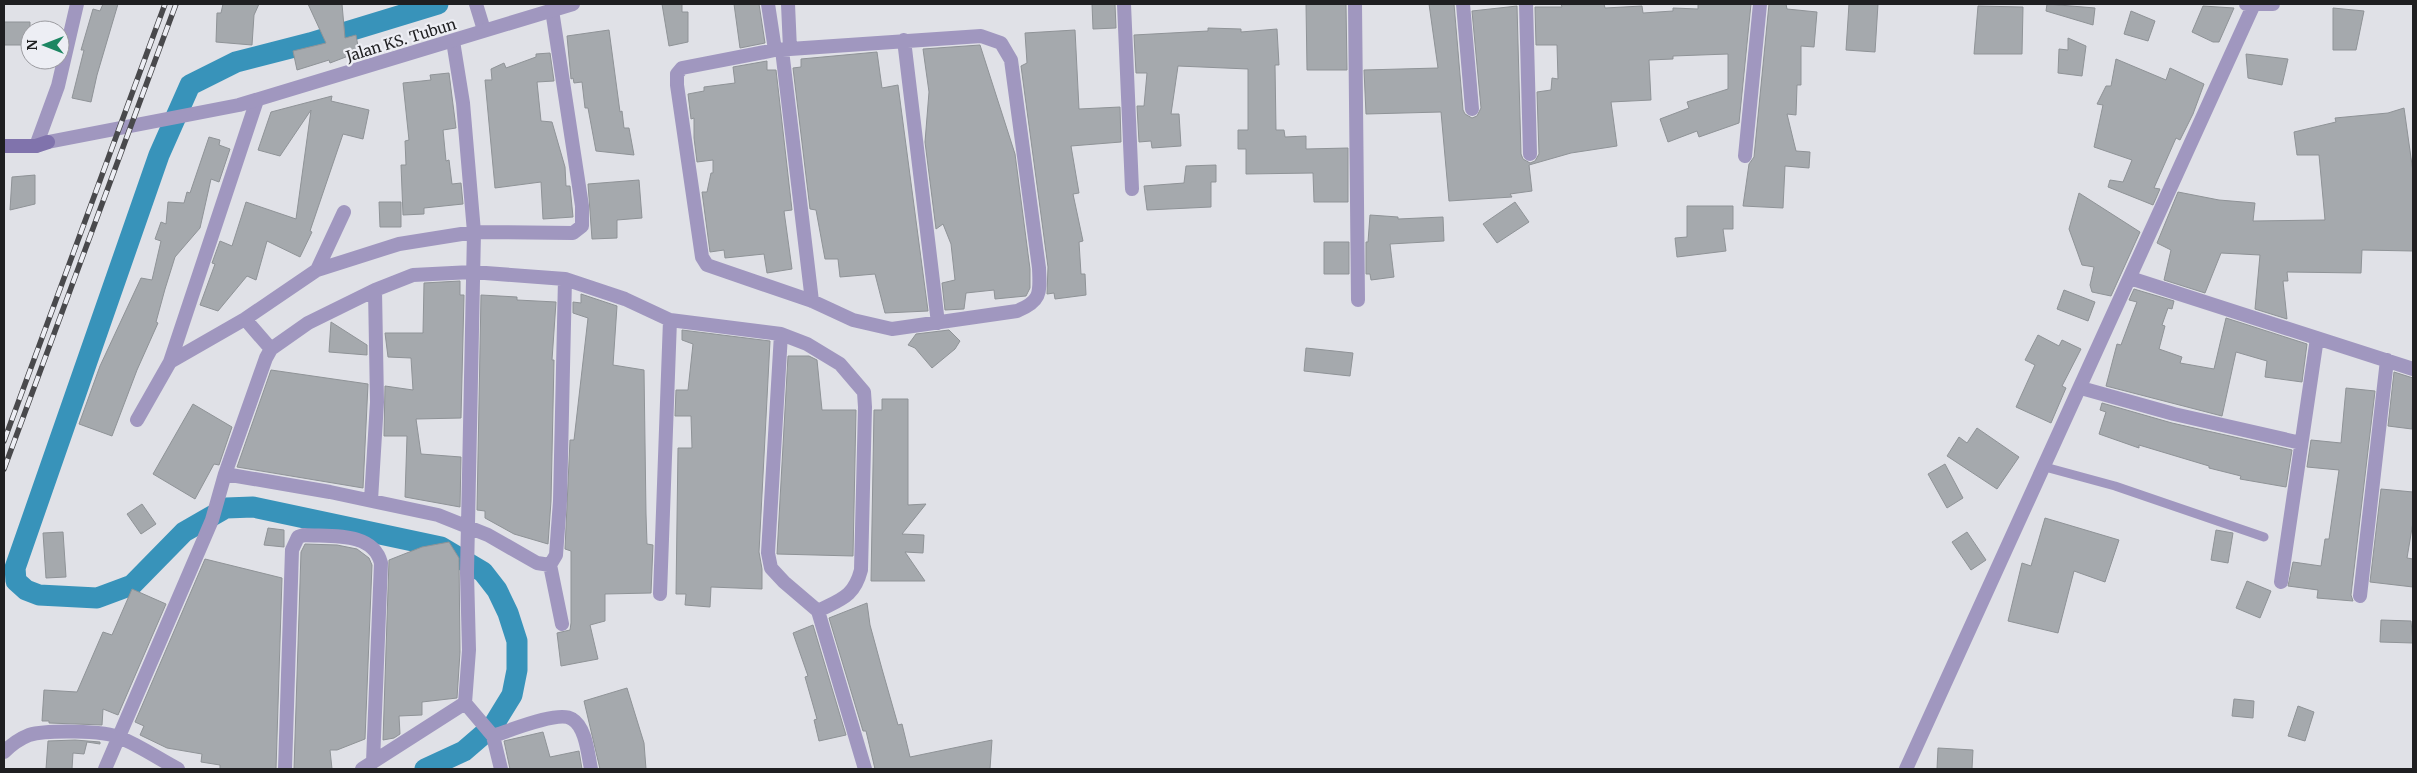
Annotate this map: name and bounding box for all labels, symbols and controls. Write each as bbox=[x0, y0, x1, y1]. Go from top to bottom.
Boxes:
street label: Jalan KS. Tubun bbox=[343, 14, 458, 66]
north arrow bbox=[20, 20, 70, 70]
text: N bbox=[23, 39, 41, 51]

